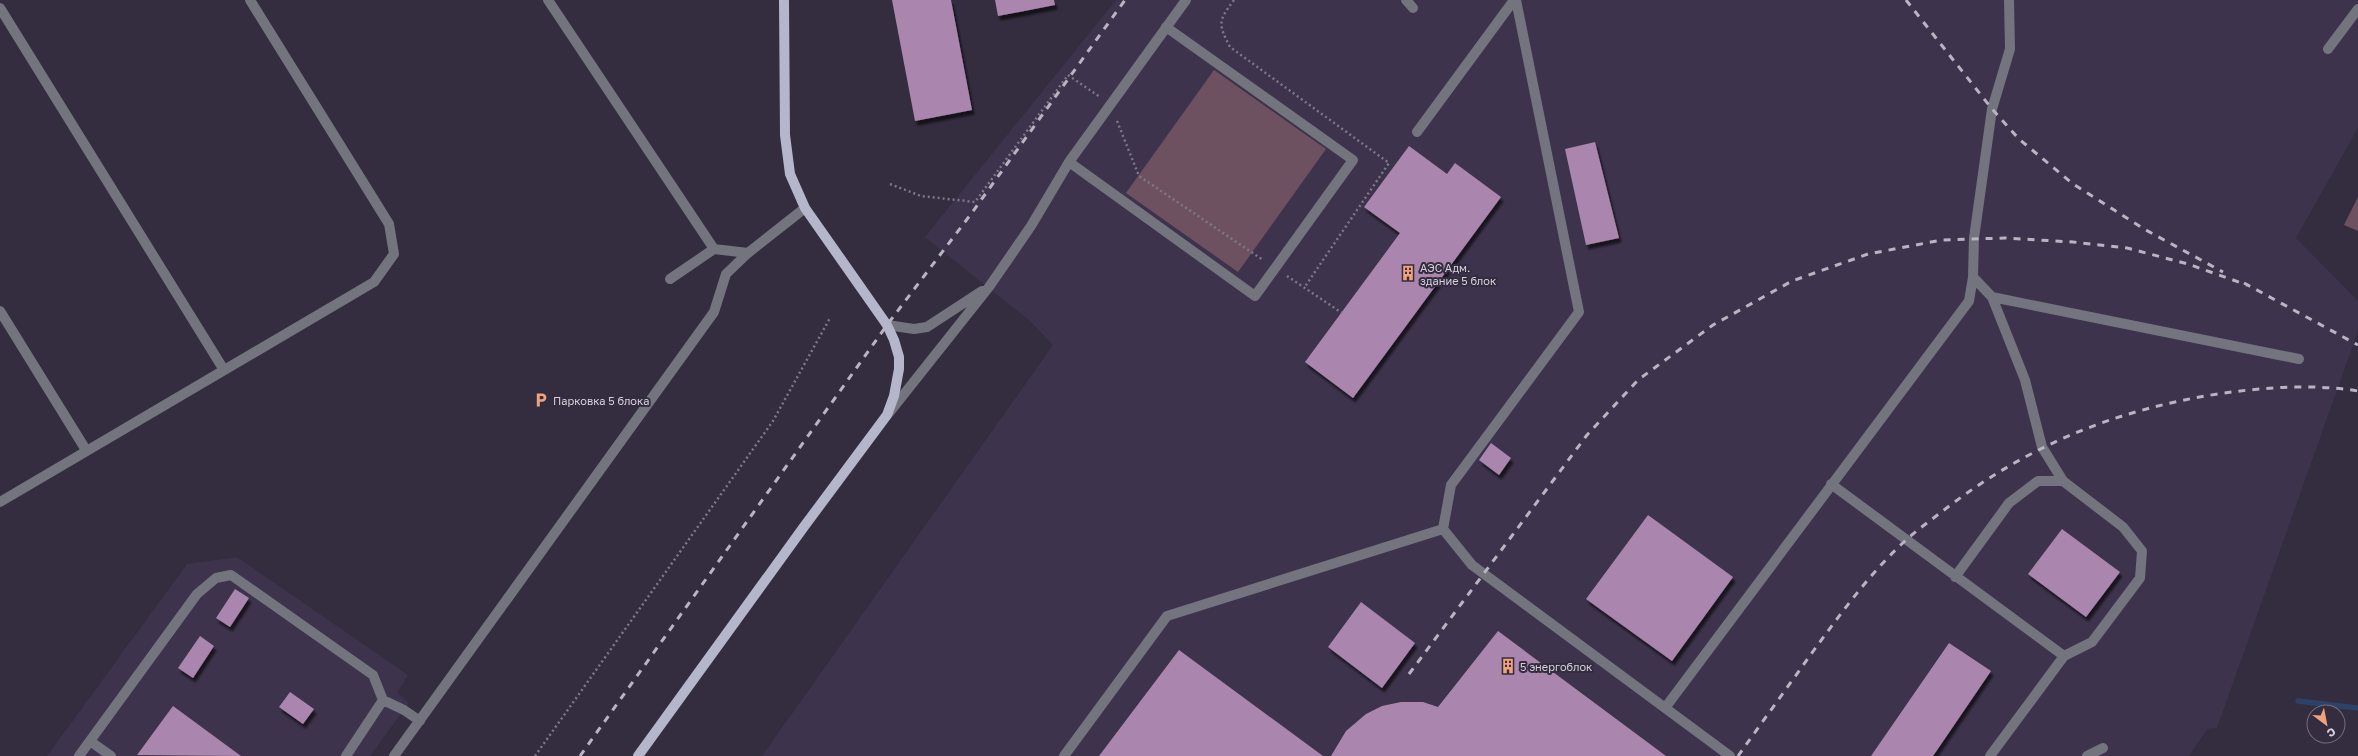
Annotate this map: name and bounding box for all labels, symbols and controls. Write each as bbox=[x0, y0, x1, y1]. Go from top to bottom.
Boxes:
place label: АЭС Адм. здание 5 блок bbox=[1420, 261, 1497, 287]
building icon: АЭС Адм. здание 5 блок bbox=[1399, 264, 1417, 282]
parking icon: Парковка 5 блока bbox=[532, 391, 550, 409]
place label: Парковка 5 блока bbox=[553, 394, 649, 407]
building icon: 5 энергоблок bbox=[1499, 657, 1517, 675]
place label: 5 энергоблок bbox=[1520, 660, 1593, 673]
north arrow bbox=[2306, 704, 2346, 744]
text: С bbox=[2325, 725, 2338, 741]

